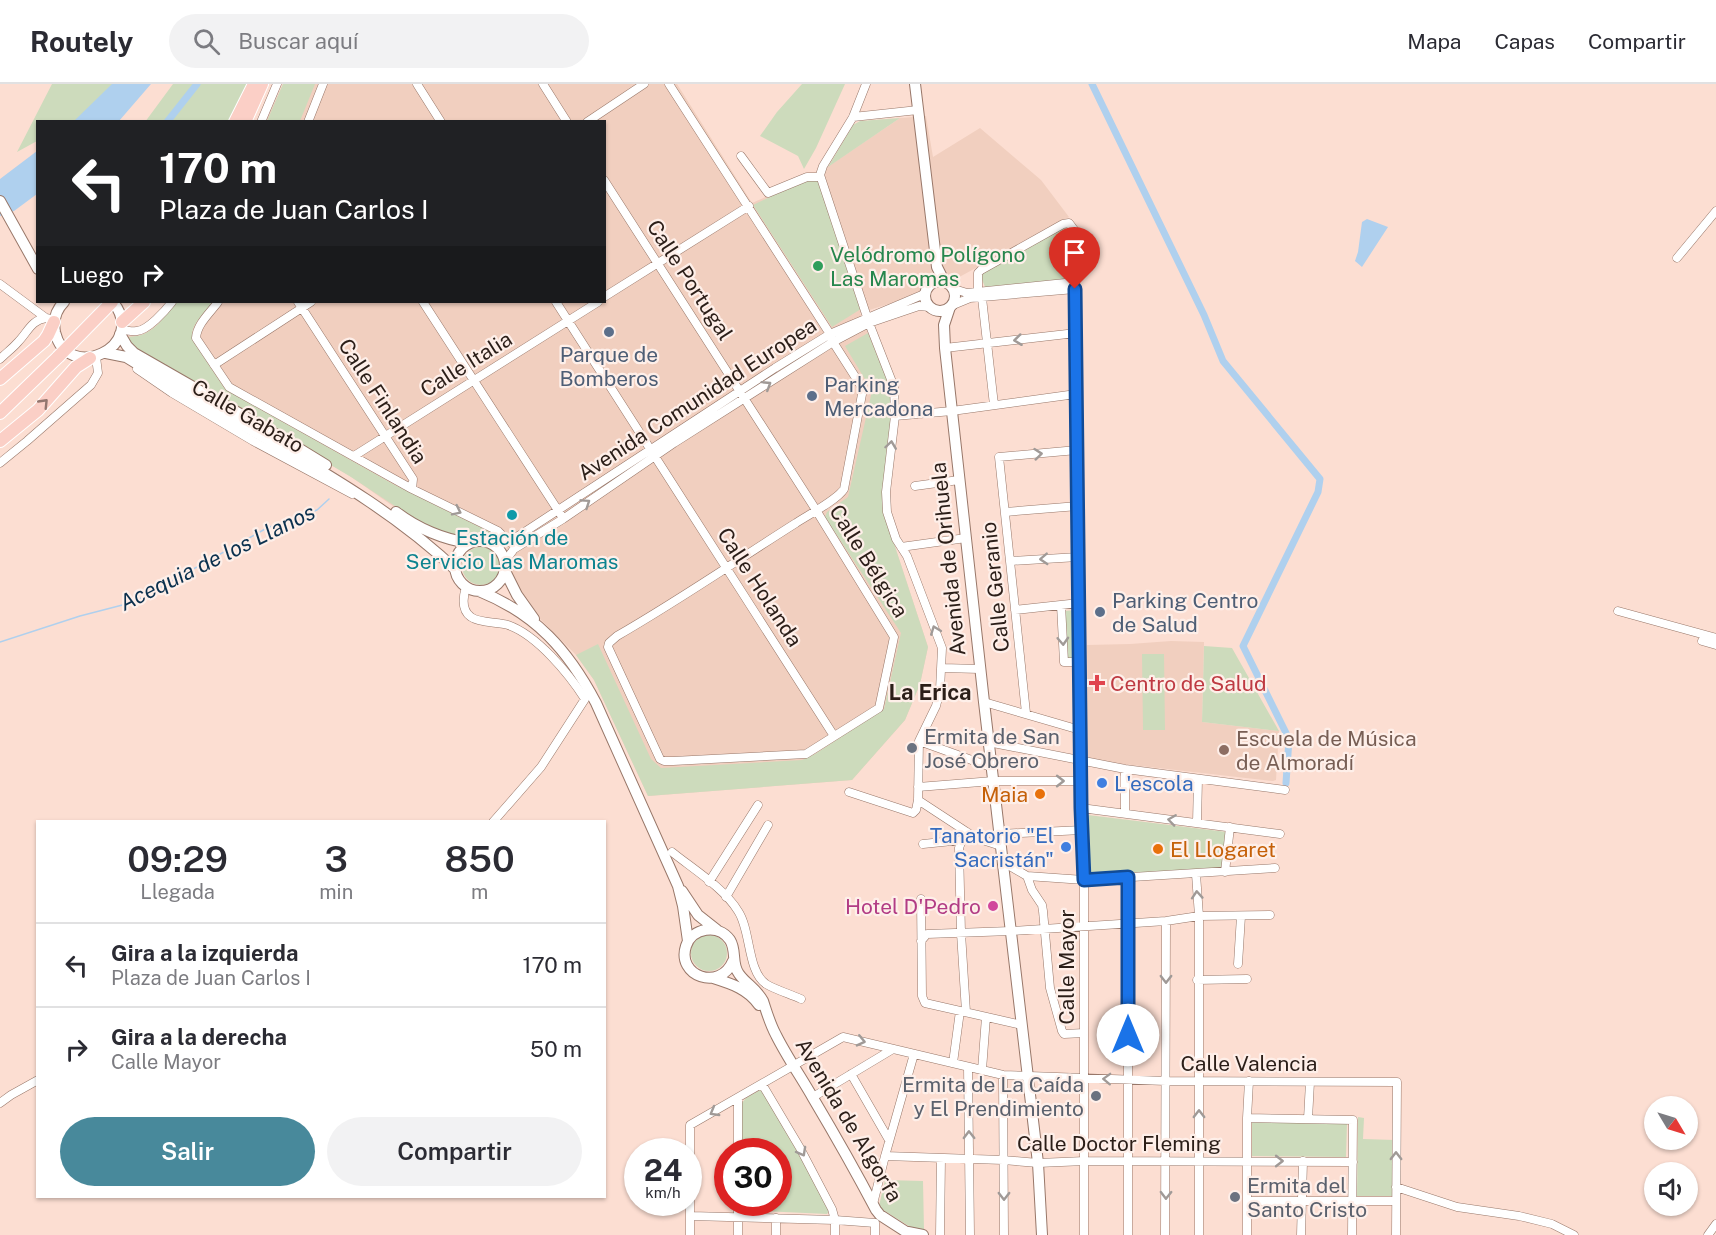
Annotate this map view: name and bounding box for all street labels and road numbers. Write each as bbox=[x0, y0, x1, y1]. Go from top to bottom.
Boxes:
street label: Calle Portugal bbox=[642, 215, 738, 345]
street label: Avenida Comunidad Europea bbox=[573, 312, 821, 486]
street label: Calle Italia bbox=[416, 326, 516, 402]
street label: Calle Finlandia bbox=[333, 334, 433, 468]
street label: Calle Gabato bbox=[188, 374, 308, 458]
street label: Avenida de Orihuela bbox=[925, 461, 971, 657]
street label: Calle Bélgica bbox=[824, 500, 914, 622]
street label: Calle Geranio bbox=[976, 521, 1014, 653]
street label: Calle Holanda bbox=[712, 523, 808, 651]
street label: Calle Mayor bbox=[1054, 909, 1079, 1025]
street label: Avenida de Algorfa bbox=[790, 1034, 908, 1206]
street label: Calle Valencia bbox=[1181, 1051, 1317, 1076]
street label: Calle Doctor Fleming bbox=[1017, 1131, 1221, 1156]

